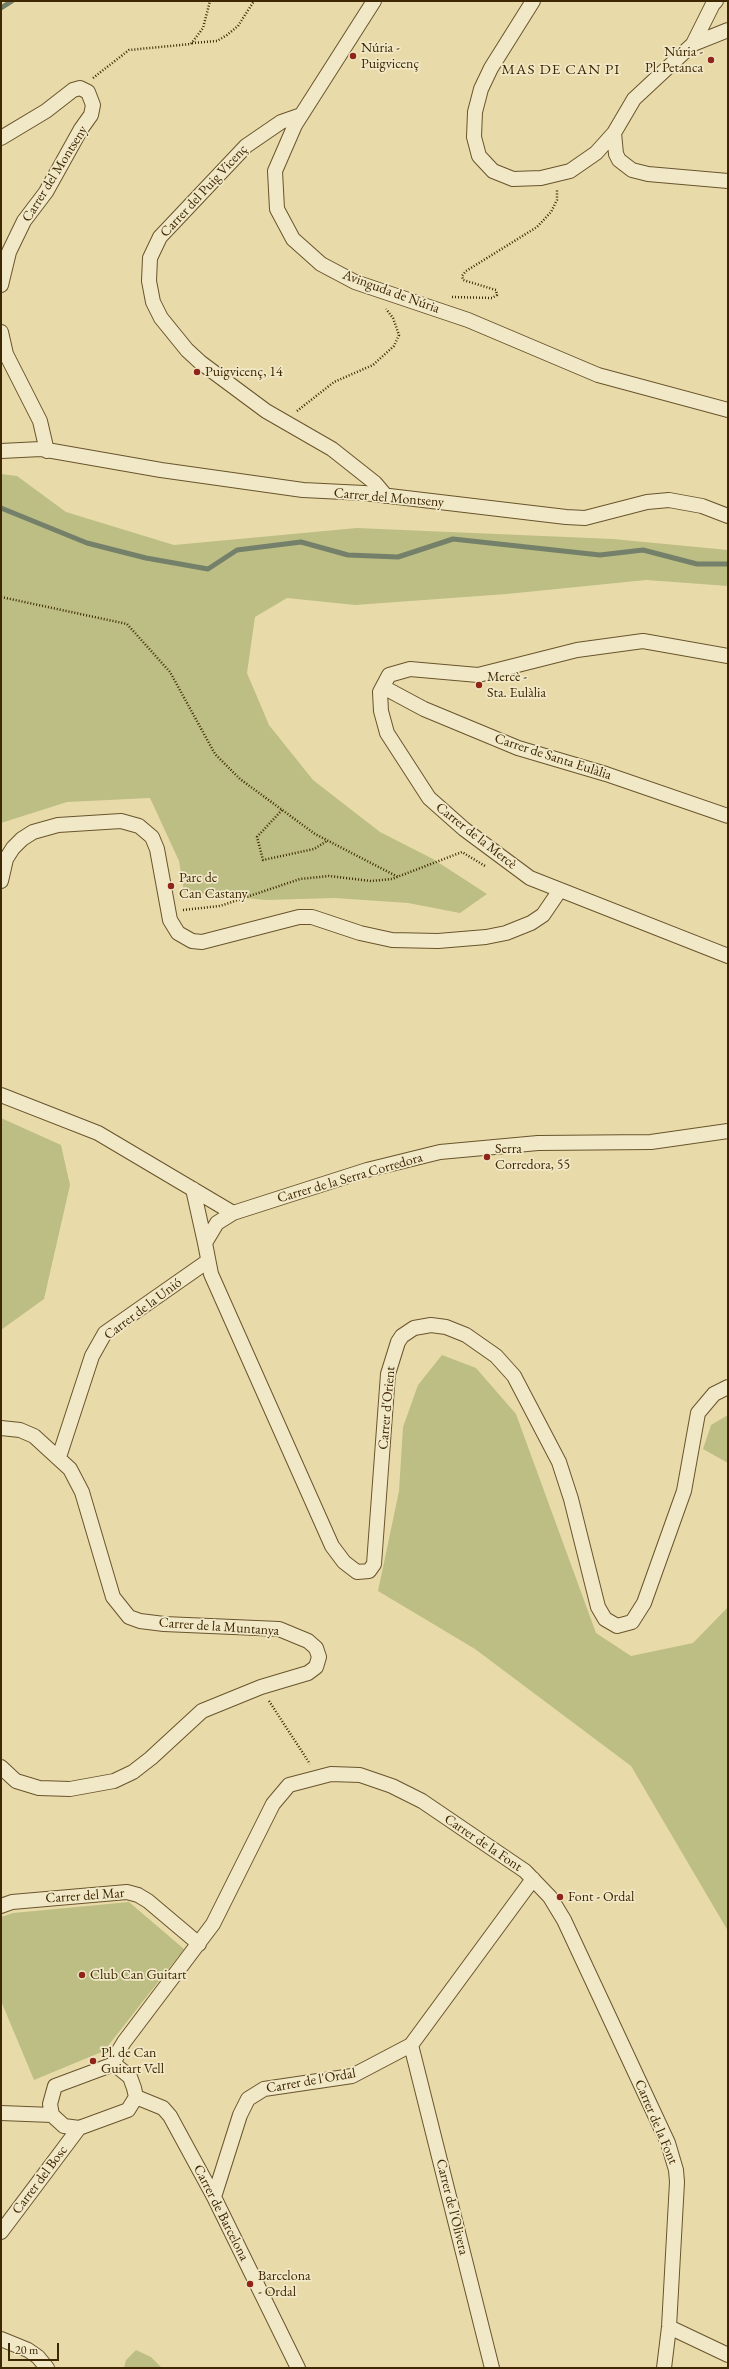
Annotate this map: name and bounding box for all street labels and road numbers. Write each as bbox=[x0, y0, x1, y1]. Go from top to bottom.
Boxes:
street label: Carrer del Montseny bbox=[19, 123, 91, 225]
street label: Carrer del Puig Vicenç bbox=[157, 141, 251, 241]
street label: Avinguda de Núria bbox=[340, 267, 442, 317]
street label: Carrer del Montseny bbox=[333, 485, 445, 511]
street label: Carrer de Santa Eulàlia bbox=[492, 730, 614, 784]
street label: Carrer de la Mercè bbox=[432, 799, 520, 873]
street label: Carrer de la Serra Corredora bbox=[275, 1149, 425, 1207]
street label: Carrer de la Unió bbox=[101, 1274, 185, 1344]
street label: Carrer d'Orient bbox=[375, 1366, 399, 1450]
street label: Carrer de la Muntanya bbox=[158, 1614, 280, 1640]
street label: Carrer de la Font bbox=[441, 1811, 525, 1875]
street label: Carrer del Mar bbox=[45, 1885, 125, 1907]
street label: Carrer de l'Ordal bbox=[265, 2065, 357, 2097]
street label: Carrer de la Font bbox=[631, 2077, 681, 2167]
street label: Carrer del Bosc bbox=[9, 2142, 71, 2218]
street label: Carrer de l'Olivera bbox=[432, 2157, 472, 2257]
street label: Carrer de Barcelona bbox=[190, 2162, 252, 2264]

